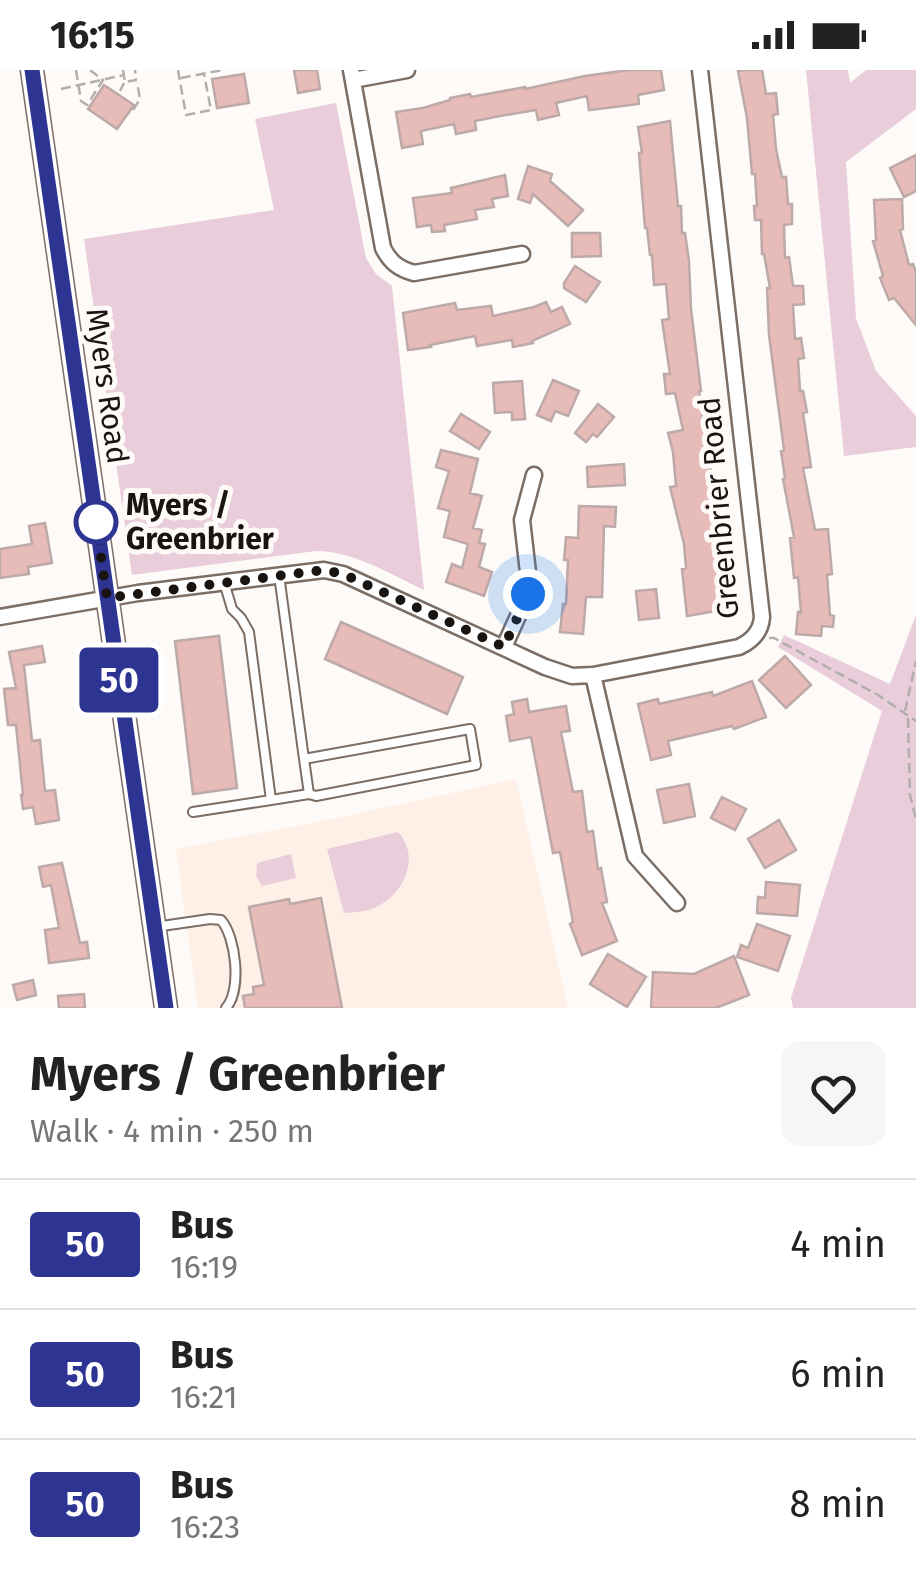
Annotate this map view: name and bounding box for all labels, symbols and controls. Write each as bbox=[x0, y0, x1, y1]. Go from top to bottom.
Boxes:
text: 16:15 bbox=[50, 12, 135, 58]
street label: Myers Road bbox=[78, 306, 136, 466]
street label: Greenbrier Road bbox=[691, 395, 747, 621]
place label: Myers / Greenbrier bbox=[126, 487, 275, 557]
marker: Myers / Greenbrier bbox=[75, 501, 117, 543]
your location bbox=[503, 569, 553, 619]
line badge: 50 bbox=[74, 648, 164, 712]
text: 50 bbox=[99, 659, 139, 701]
button: heart bbox=[781, 1041, 886, 1146]
text: Myers / Greenbrier bbox=[30, 1045, 445, 1103]
text: Walk · 4 min · 250 m bbox=[30, 1112, 314, 1150]
text: Bus bbox=[170, 1202, 234, 1248]
text: 4 min bbox=[790, 1221, 886, 1267]
text: 50 bbox=[65, 1223, 105, 1265]
text: 16:19 bbox=[170, 1248, 238, 1286]
text: Bus bbox=[170, 1332, 234, 1378]
text: 6 min bbox=[790, 1351, 886, 1397]
text: 50 bbox=[65, 1353, 105, 1395]
text: 16:21 bbox=[170, 1378, 238, 1416]
text: Bus bbox=[170, 1462, 234, 1508]
text: 8 min bbox=[789, 1481, 886, 1527]
text: 50 bbox=[65, 1483, 105, 1525]
text: 16:23 bbox=[170, 1508, 240, 1546]

